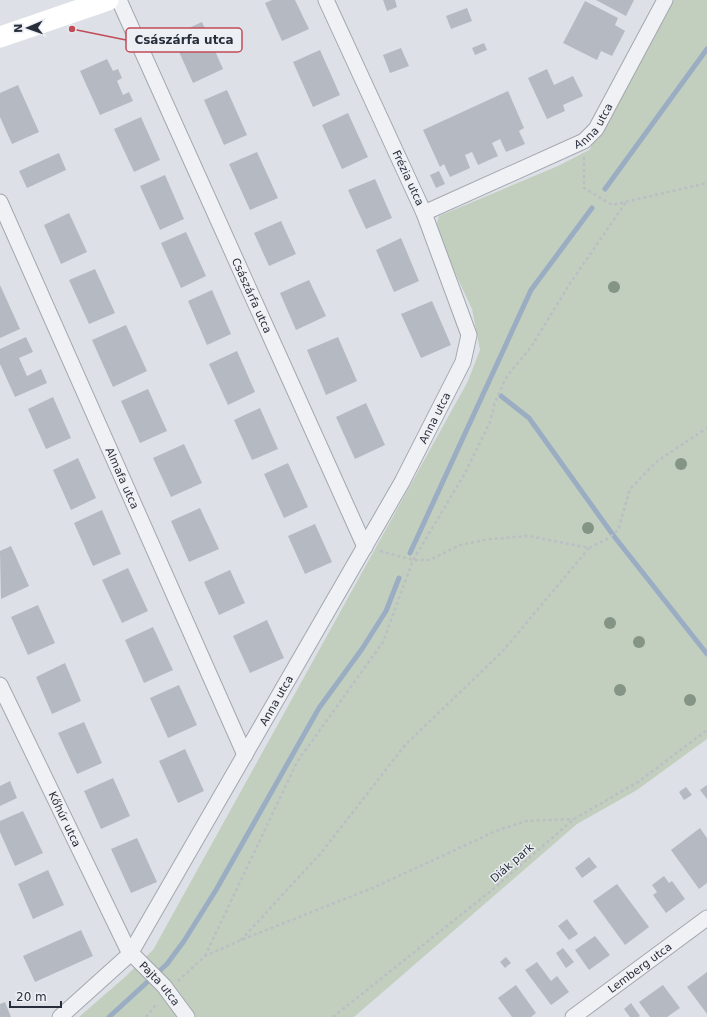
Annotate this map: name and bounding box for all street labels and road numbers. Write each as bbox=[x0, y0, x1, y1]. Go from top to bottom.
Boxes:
street label: Anna utca bbox=[572, 101, 615, 151]
street label: Frézia utca bbox=[389, 148, 427, 208]
street label: Császárfa utca bbox=[229, 256, 274, 335]
street label: Anna utca bbox=[416, 390, 453, 446]
street label: Almafa utca bbox=[103, 445, 142, 511]
street label: Anna utca bbox=[257, 673, 296, 728]
street label: Kőhúr utca bbox=[46, 789, 84, 849]
street label: Diák park bbox=[488, 840, 537, 885]
street label: Lemberg utca bbox=[605, 940, 674, 996]
street label: Pajta utca bbox=[137, 959, 183, 1008]

